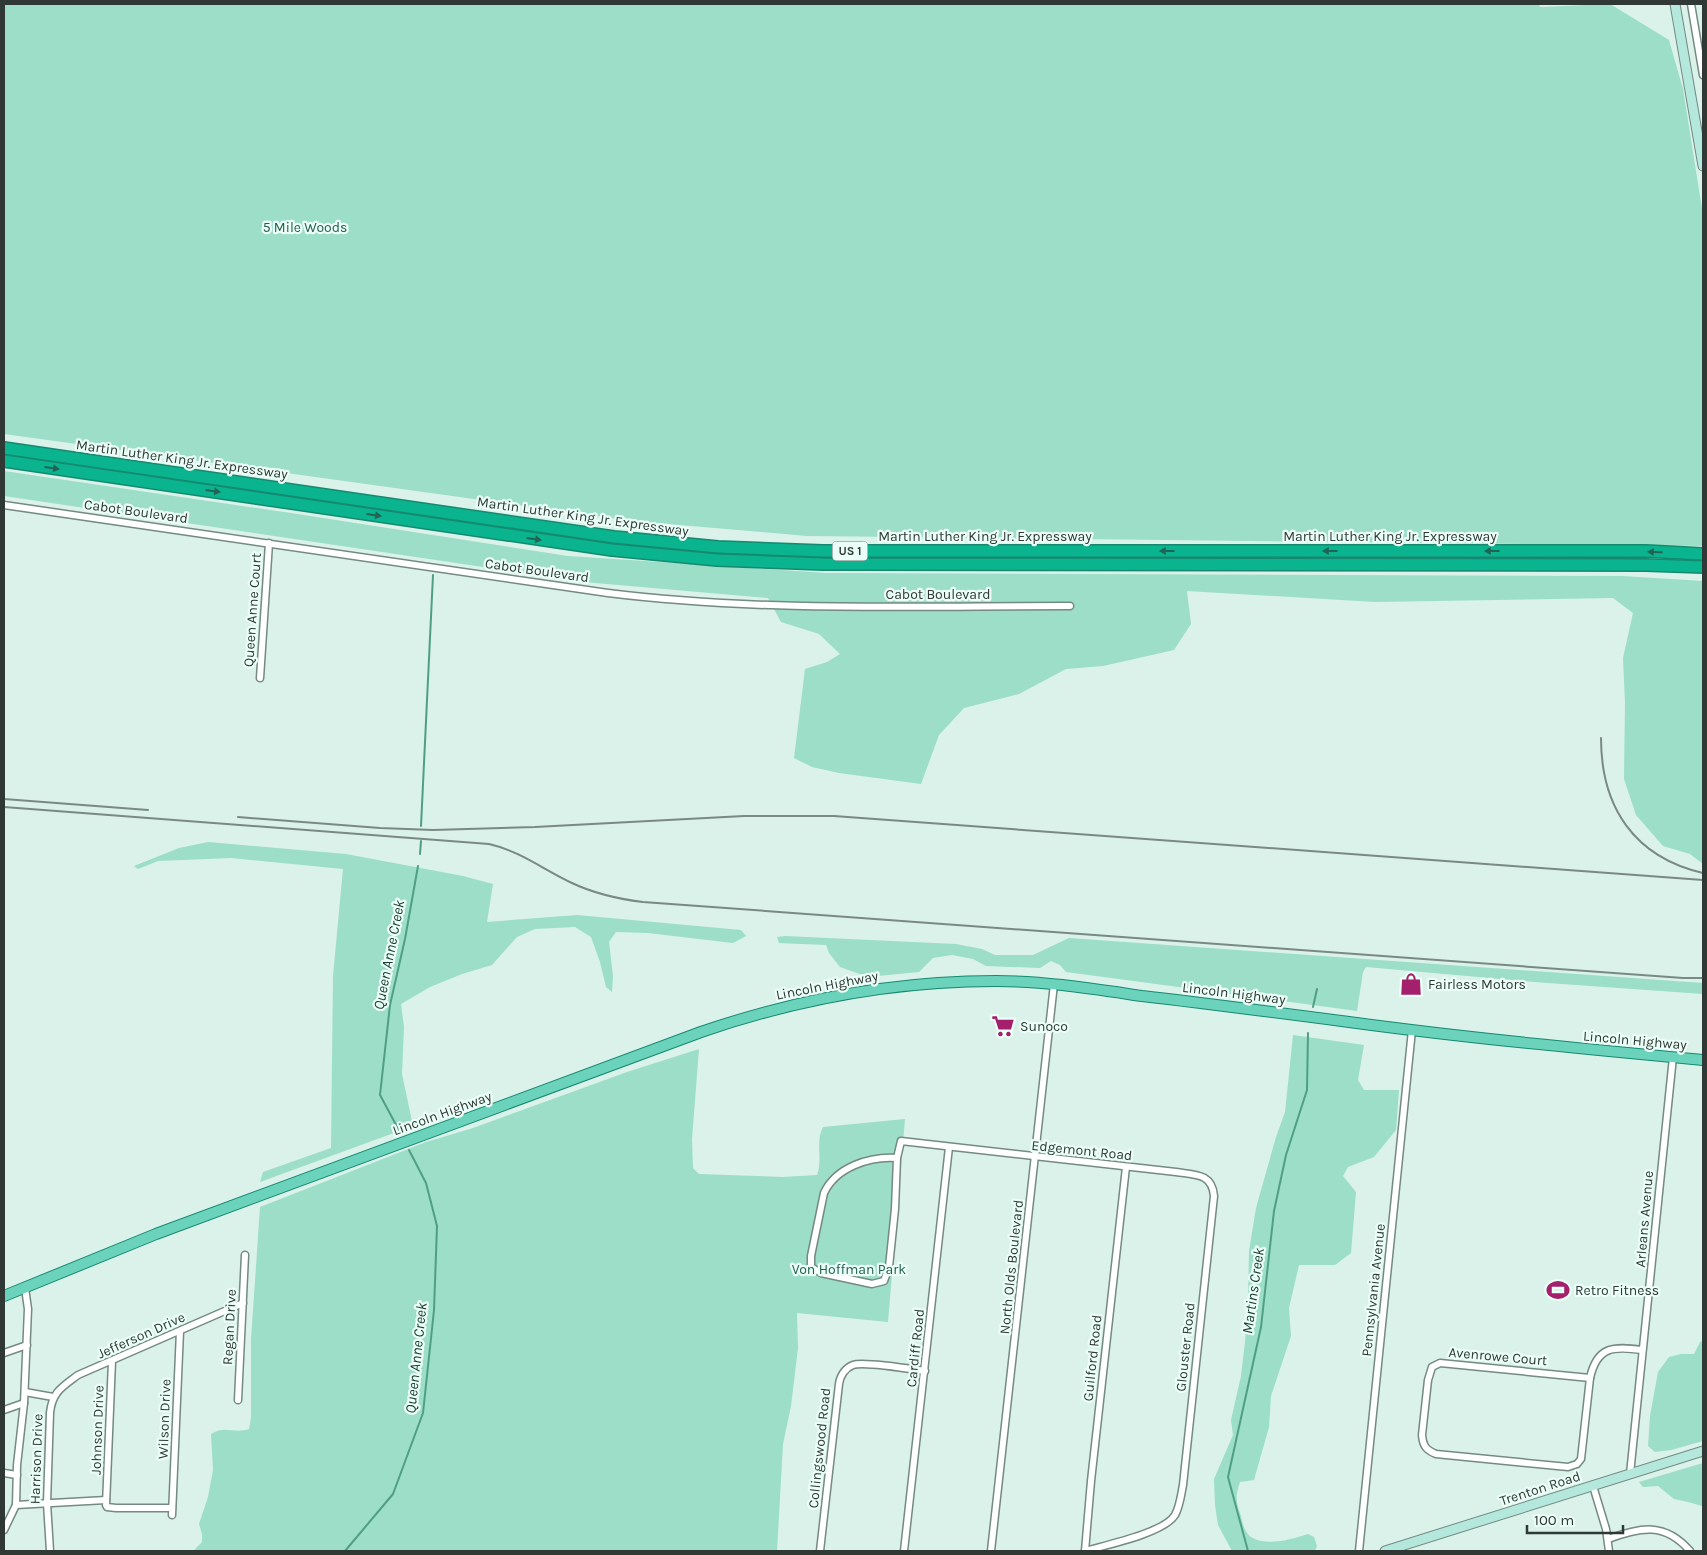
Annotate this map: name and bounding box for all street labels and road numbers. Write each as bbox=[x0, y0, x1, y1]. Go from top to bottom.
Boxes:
street label: Martin Luther King Jr. Expressway bbox=[75, 436, 289, 483]
street label: Martin Luther King Jr. Expressway bbox=[476, 493, 690, 540]
street label: Cabot Boulevard bbox=[83, 496, 189, 527]
street label: Martin Luther King Jr. Expressway bbox=[878, 528, 1092, 545]
street label: Martin Luther King Jr. Expressway bbox=[1283, 528, 1497, 545]
road number: US 1 bbox=[832, 542, 868, 560]
street label: Queen Anne Court bbox=[240, 552, 265, 668]
street label: Cabot Boulevard bbox=[484, 555, 590, 586]
street label: Cabot Boulevard bbox=[886, 586, 990, 603]
street label: Lincoln Highway bbox=[774, 967, 880, 1004]
street label: Lincoln Highway bbox=[1181, 979, 1287, 1008]
street label: Lincoln Highway bbox=[1582, 1027, 1688, 1054]
street label: Lincoln Highway bbox=[390, 1088, 494, 1139]
street label: Edgemont Road bbox=[1031, 1137, 1133, 1164]
street label: Arleans Avenue bbox=[1632, 1170, 1657, 1268]
street label: North Olds Boulevard bbox=[996, 1199, 1027, 1335]
street label: Pennsylvania Avenue bbox=[1358, 1223, 1389, 1357]
street label: Regan Drive bbox=[219, 1289, 240, 1365]
street label: Glouster Road bbox=[1172, 1302, 1199, 1392]
street label: Cardiff Road bbox=[903, 1308, 928, 1388]
street label: Jefferson Drive bbox=[95, 1309, 188, 1362]
street label: Guilford Road bbox=[1079, 1314, 1105, 1402]
street label: Avenrowe Court bbox=[1448, 1344, 1548, 1369]
street label: Wilson Drive bbox=[155, 1379, 174, 1459]
street label: Johnson Drive bbox=[87, 1385, 108, 1475]
street label: Collingswood Road bbox=[805, 1387, 834, 1509]
street label: Harrison Drive bbox=[26, 1413, 47, 1505]
street label: Trenton Road bbox=[1498, 1467, 1583, 1509]

